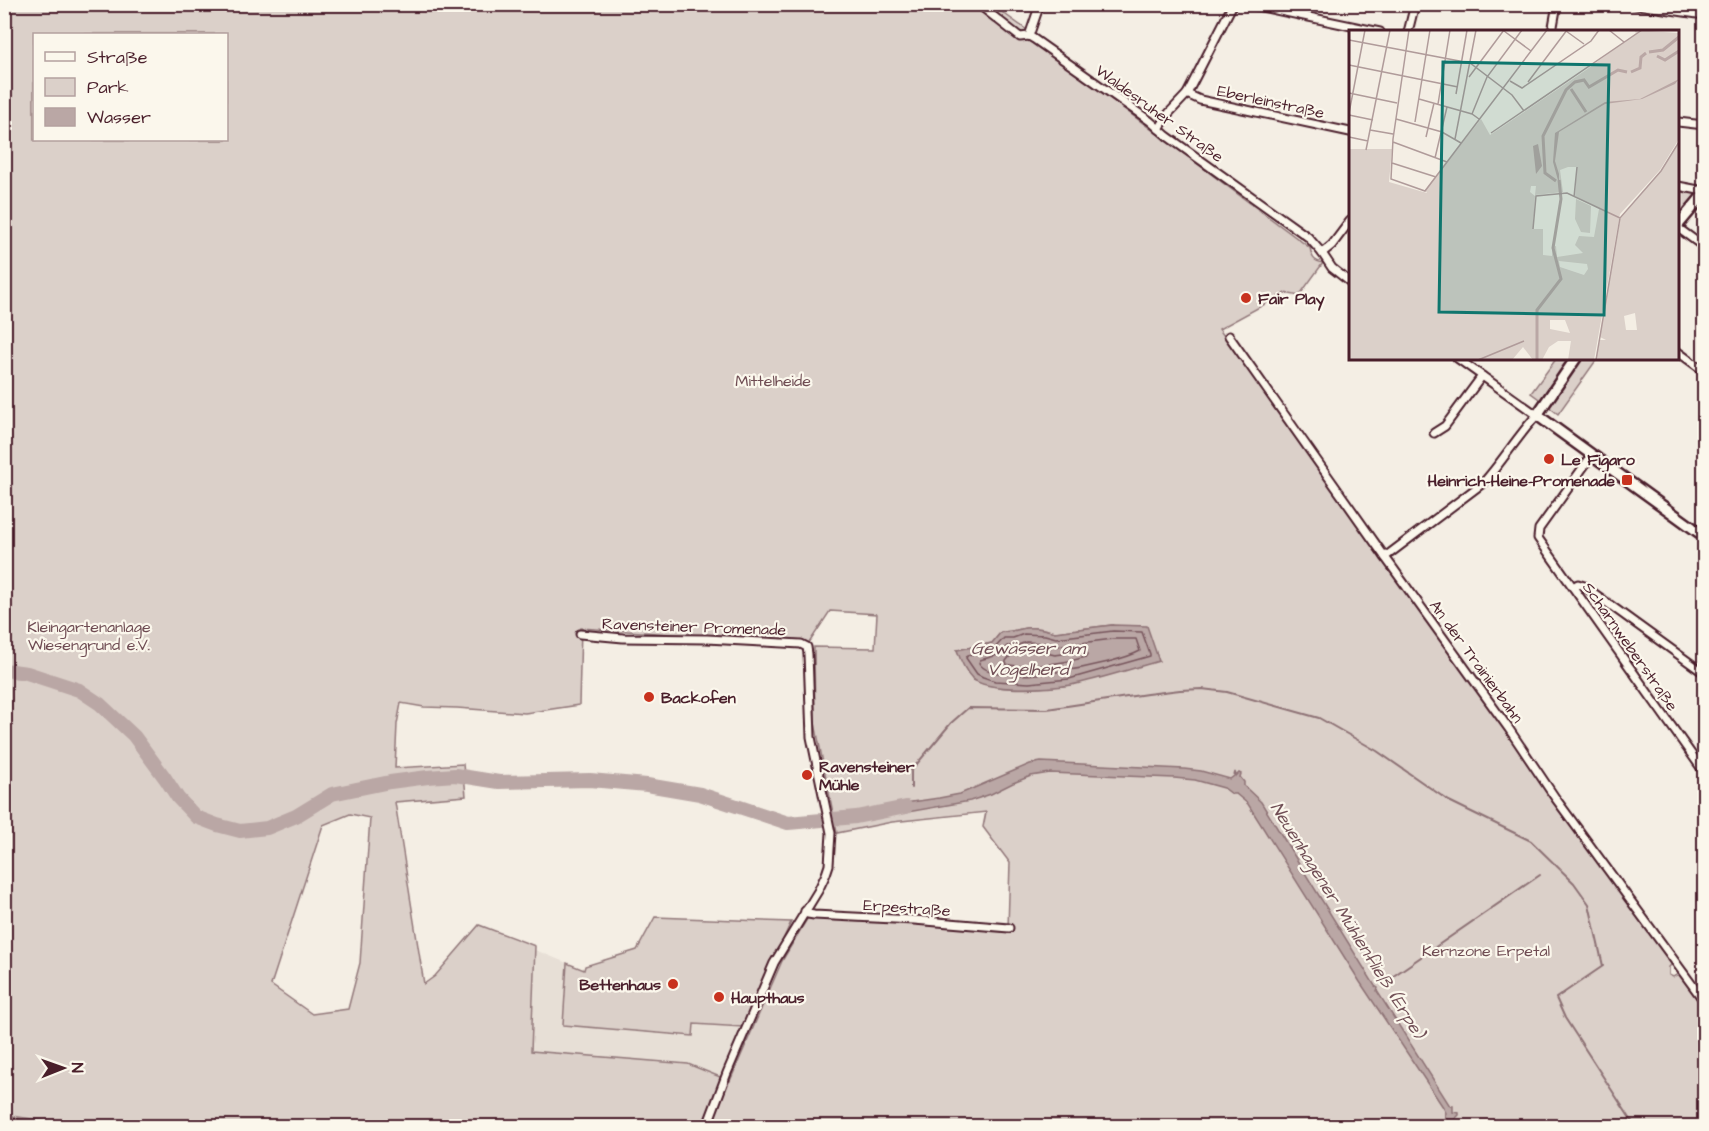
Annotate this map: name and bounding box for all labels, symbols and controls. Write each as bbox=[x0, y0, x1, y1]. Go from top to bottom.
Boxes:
inset map bbox=[1349, 30, 1679, 360]
legend bbox=[33, 33, 228, 141]
text: Straße bbox=[87, 45, 148, 70]
street label: Waldesruher Straße bbox=[1091, 60, 1228, 168]
text: Park bbox=[87, 75, 129, 100]
street label: Eberleinstraße bbox=[1215, 80, 1327, 124]
text: Wasser bbox=[87, 105, 151, 130]
place label: Fair Play bbox=[1258, 288, 1325, 311]
marker: Fair Play bbox=[1239, 291, 1253, 305]
park label: Mittelheide bbox=[735, 370, 811, 392]
place label: Le Figaro bbox=[1561, 449, 1636, 473]
marker: Le Figaro bbox=[1542, 452, 1556, 466]
place label: Heinrich-Heine-Promenade bbox=[1427, 470, 1615, 492]
marker: Heinrich-Heine-Promenade bbox=[1620, 473, 1634, 487]
street label: Scharnweberstraße bbox=[1577, 578, 1683, 716]
street label: An der Trainierbahn bbox=[1424, 596, 1528, 728]
street label: Ravensteiner Promenade bbox=[602, 613, 787, 641]
park label: Kleingartenanlage Wiesengrund e.V. bbox=[27, 616, 151, 657]
water label: Gewässer am Vogelherd bbox=[971, 636, 1087, 683]
place label: Backofen bbox=[661, 687, 736, 709]
marker: Backofen bbox=[642, 690, 656, 704]
place label: Ravensteiner Mühle bbox=[819, 756, 915, 796]
marker: Ravensteiner Mühle bbox=[800, 768, 814, 782]
water label: Neuenhagener Mühlenfließ (Erpe) bbox=[1263, 797, 1432, 1045]
street label: Erpestraße bbox=[863, 894, 952, 922]
park label: Kernzone Erpetal bbox=[1422, 940, 1550, 962]
place label: Bettenhaus bbox=[579, 974, 661, 996]
marker: Bettenhaus bbox=[666, 977, 680, 991]
place label: Haupthaus bbox=[731, 987, 805, 1009]
marker: Haupthaus bbox=[712, 990, 726, 1004]
north arrow bbox=[33, 1038, 93, 1098]
text: N bbox=[66, 1063, 88, 1073]

